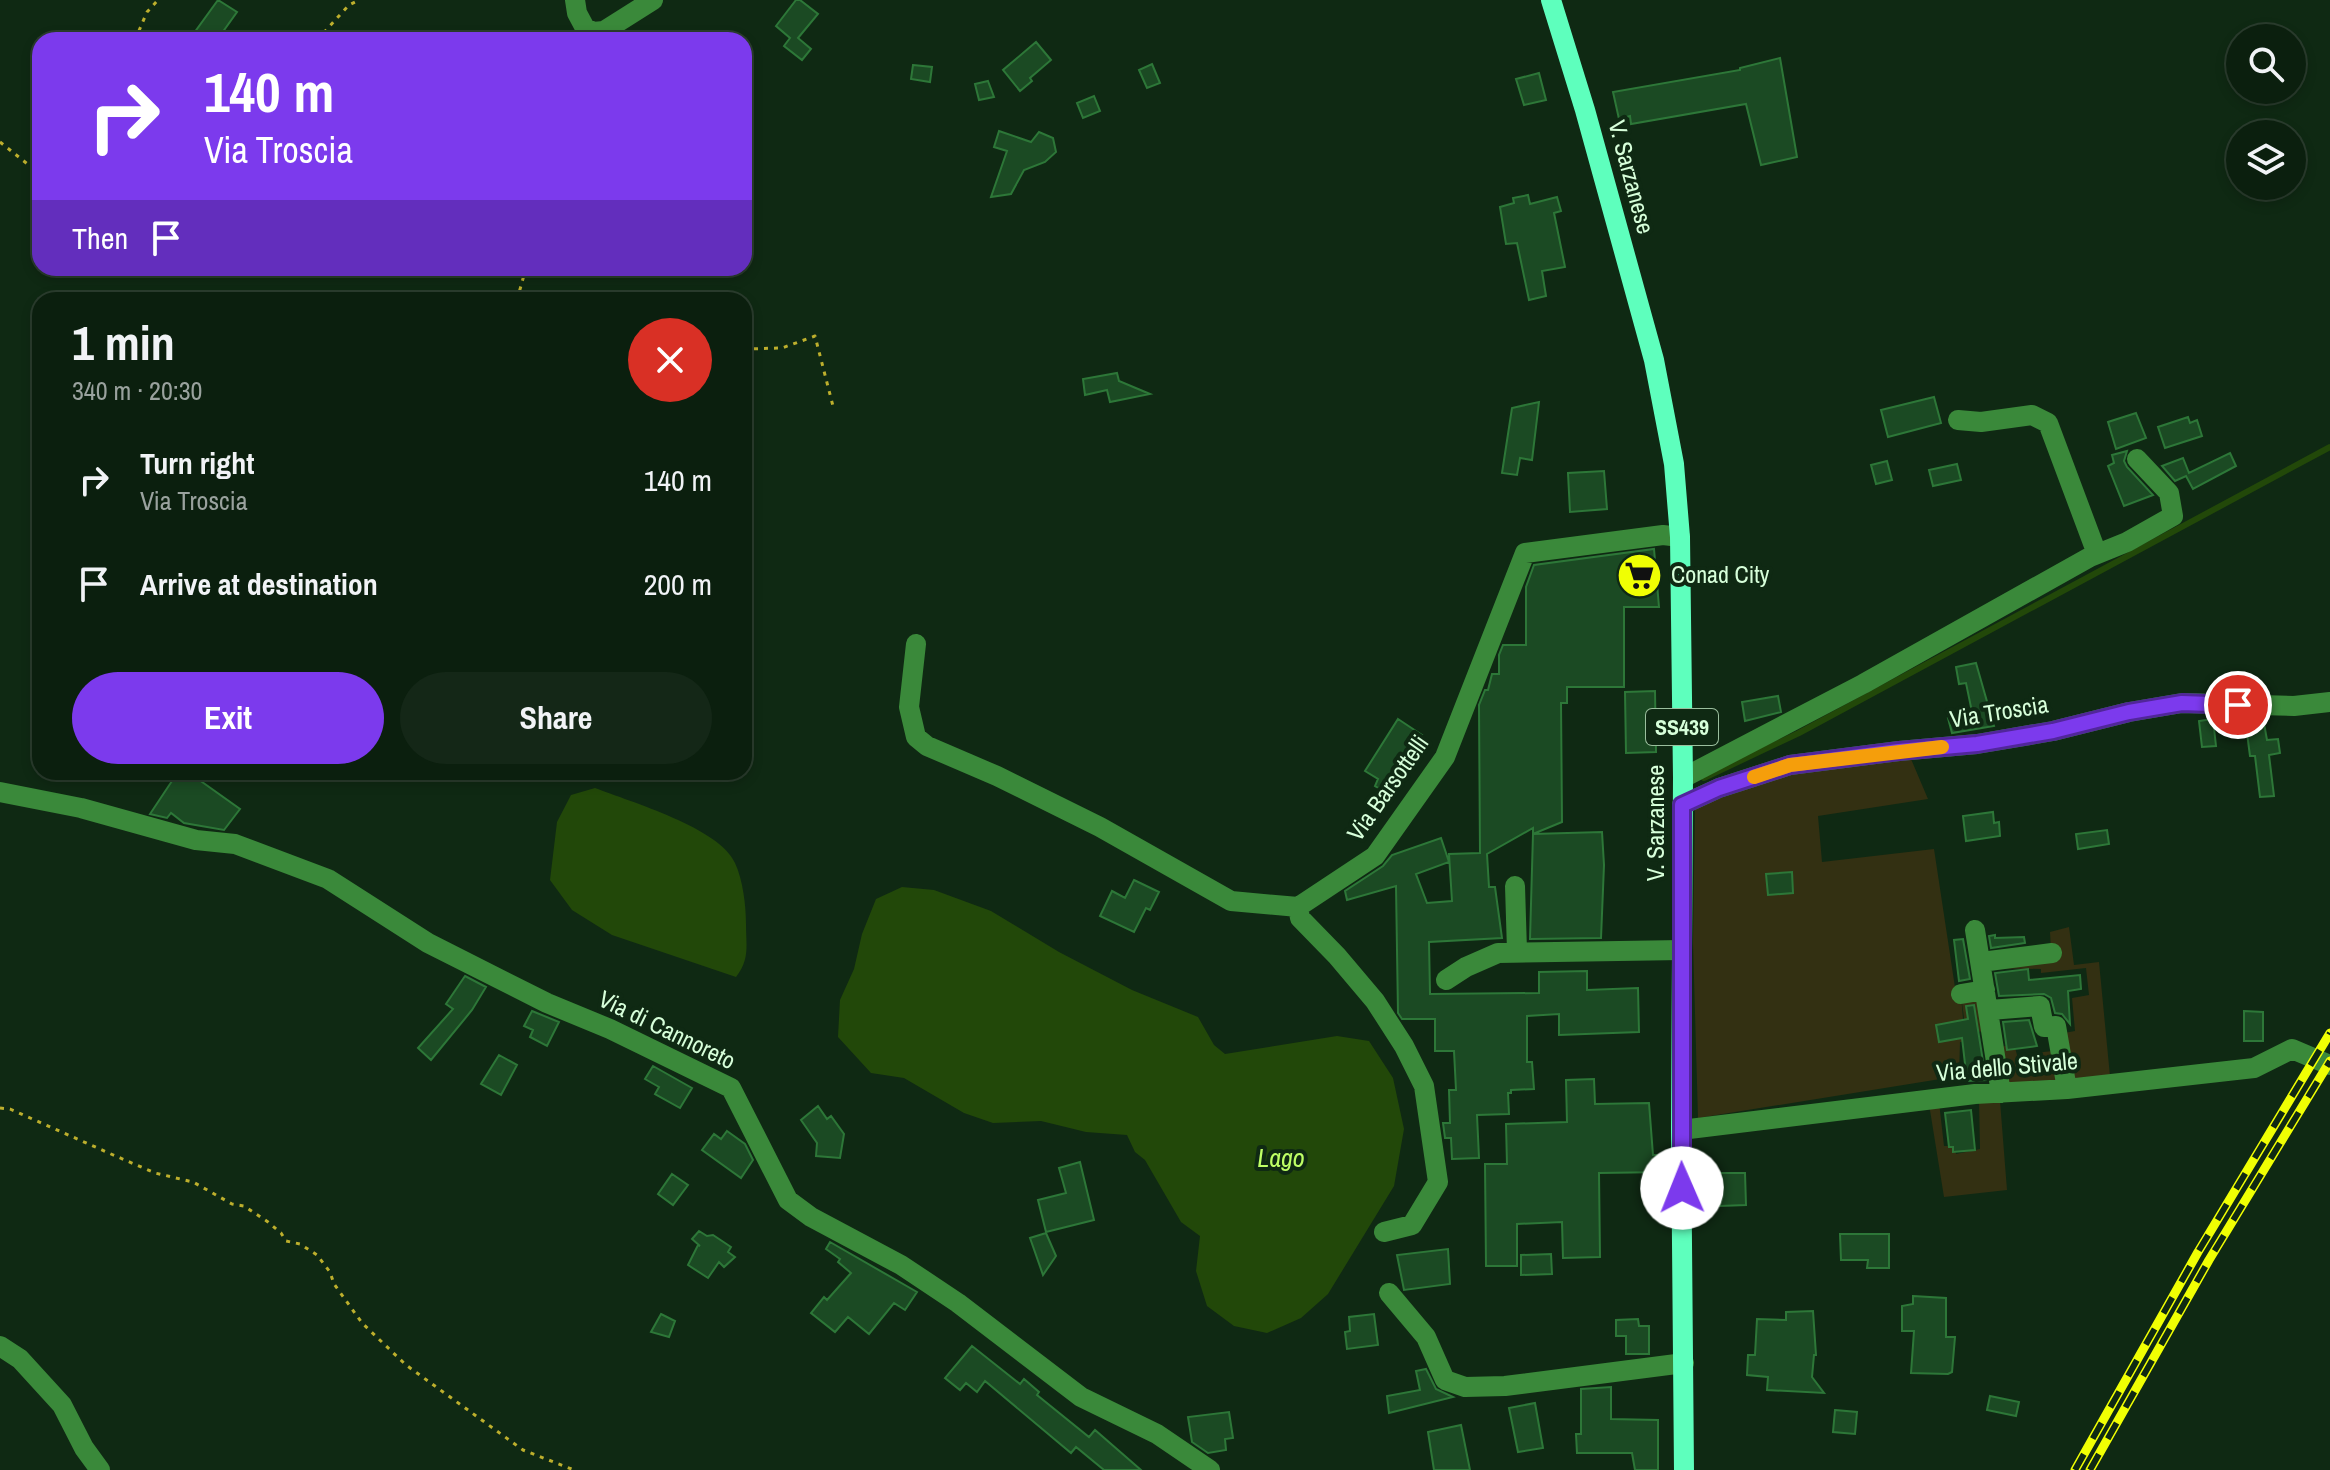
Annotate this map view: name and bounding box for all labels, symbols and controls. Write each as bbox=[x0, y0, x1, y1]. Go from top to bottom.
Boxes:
map controls bbox=[2226, 24, 2306, 200]
button: search bbox=[2226, 24, 2306, 104]
text: 140 m bbox=[204, 54, 334, 129]
icon: right bbox=[72, 64, 176, 168]
street label: V. Sarzanese bbox=[1601, 116, 1662, 237]
button: layers bbox=[2226, 120, 2306, 200]
text: Via Troscia bbox=[204, 126, 353, 174]
icon: arrive bbox=[144, 216, 188, 260]
text: Then bbox=[72, 218, 128, 258]
text: 1 min bbox=[72, 310, 175, 375]
button: close bbox=[628, 318, 712, 402]
text: 340 m · 20:30 bbox=[72, 373, 202, 408]
text: Turn right bbox=[140, 443, 254, 483]
icon: right bbox=[72, 458, 116, 502]
text: 140 m bbox=[644, 460, 712, 500]
text: Via Troscia bbox=[140, 483, 248, 518]
supermarket icon: Conad City bbox=[1616, 551, 1664, 599]
place label: Conad City bbox=[1671, 558, 1770, 590]
icon: arrive bbox=[72, 562, 116, 606]
text: Arrive at destination bbox=[140, 564, 378, 604]
text: 200 m bbox=[644, 564, 712, 604]
pin bbox=[2204, 671, 2272, 739]
button: Exit bbox=[72, 672, 384, 764]
button: Share bbox=[400, 672, 712, 764]
icon: arrive bbox=[2216, 683, 2260, 727]
street label: Via Troscia bbox=[1947, 687, 2050, 735]
road number: SS439 bbox=[1646, 709, 1718, 745]
street label: Via Barsottelli bbox=[1339, 728, 1435, 847]
street label: V. Sarzanese bbox=[1639, 765, 1671, 881]
street label: Via di Cannoreto bbox=[594, 982, 741, 1076]
street label: Via dello Stivale bbox=[1935, 1044, 2079, 1088]
water label: Lago bbox=[1257, 1140, 1305, 1175]
position arrow bbox=[1640, 1146, 1724, 1230]

